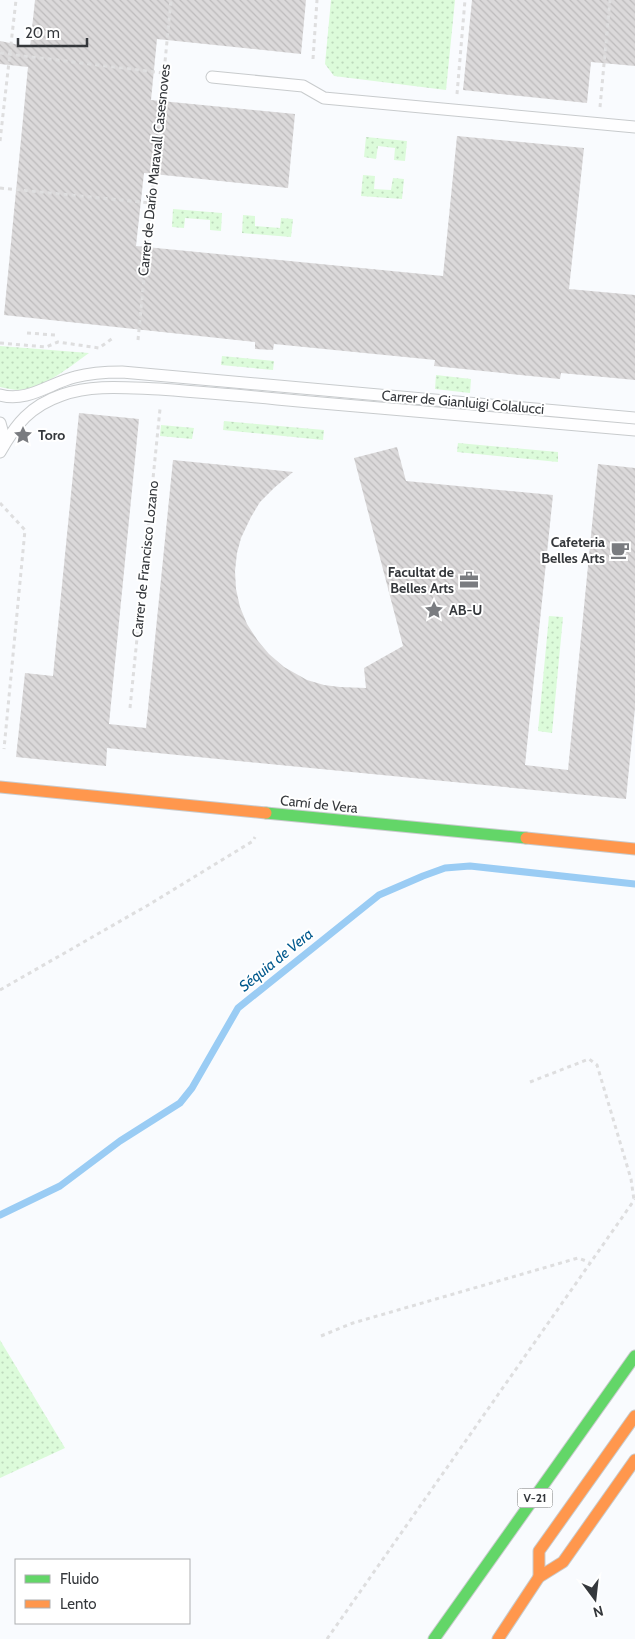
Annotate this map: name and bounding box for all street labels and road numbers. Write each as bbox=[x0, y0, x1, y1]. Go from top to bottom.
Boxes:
street label: Carrer de Darío Maravall Casesnoves bbox=[134, 63, 174, 277]
street label: Carrer de Gianluigi Colalucci bbox=[381, 386, 545, 418]
street label: Carrer de Francisco Lozano bbox=[128, 479, 162, 638]
street label: Camí de Vera bbox=[279, 791, 359, 817]
road number: V-21 bbox=[518, 1489, 552, 1508]

